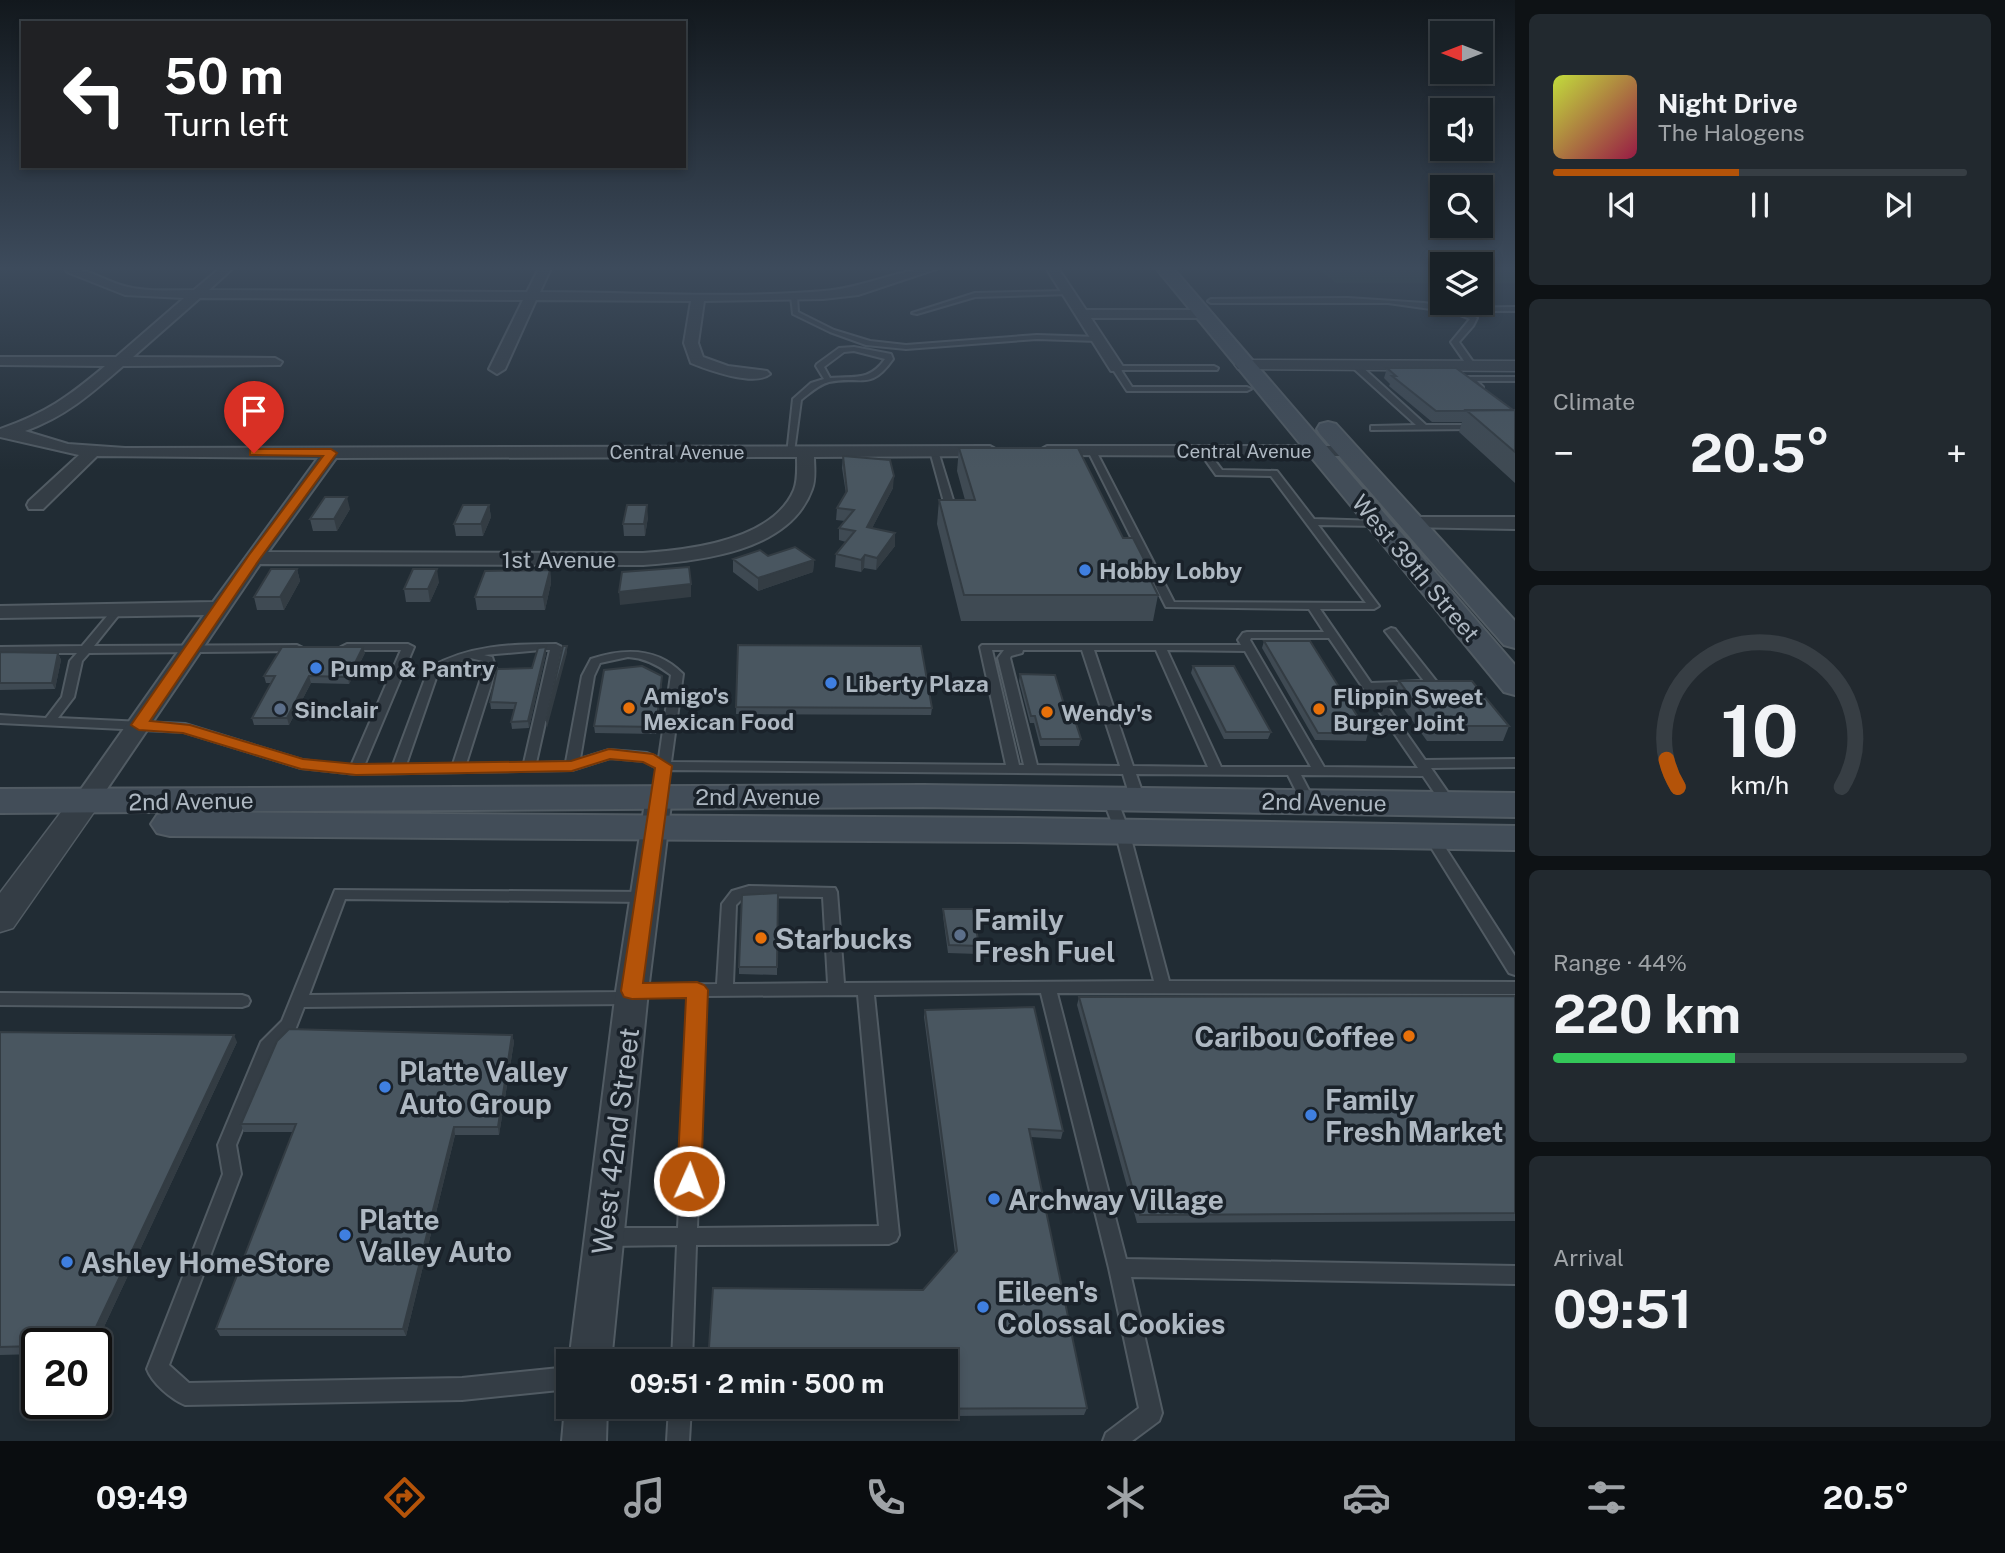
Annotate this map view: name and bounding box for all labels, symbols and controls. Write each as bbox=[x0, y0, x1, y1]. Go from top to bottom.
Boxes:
north arrow bbox=[1430, 21, 1493, 84]
map controls bbox=[1430, 21, 1493, 315]
text: 50 m bbox=[164, 47, 284, 105]
icon: left bbox=[49, 49, 140, 140]
text: Night Drive bbox=[1658, 88, 1798, 119]
button: sound bbox=[1430, 98, 1493, 161]
text: Turn left bbox=[164, 106, 289, 143]
text: The Halogens bbox=[1658, 119, 1805, 146]
button: search bbox=[1430, 175, 1493, 238]
icon: previous bbox=[1603, 186, 1641, 224]
icon: pause bbox=[1741, 186, 1779, 224]
icon: next bbox=[1879, 186, 1917, 224]
button: layers bbox=[1430, 252, 1493, 315]
pin bbox=[224, 381, 284, 453]
text: Climate bbox=[1553, 388, 1635, 415]
icon: arrive bbox=[235, 392, 273, 430]
text: 20.5° bbox=[1690, 423, 1830, 484]
text: − bbox=[1553, 431, 1574, 476]
text: + bbox=[1946, 431, 1967, 476]
street label: Central Avenue bbox=[1177, 440, 1311, 462]
street label: Central Avenue bbox=[610, 441, 744, 463]
street label: West 39th Street bbox=[1347, 489, 1485, 647]
street label: 1st Avenue bbox=[502, 546, 616, 573]
place label: Hobby Lobby bbox=[1099, 557, 1242, 584]
marker: Hobby Lobby bbox=[1077, 562, 1093, 578]
place label: Pump & Pantry bbox=[330, 655, 495, 682]
marker: Pump & Pantry bbox=[308, 660, 324, 676]
place label: Liberty Plaza bbox=[845, 670, 989, 697]
marker: Liberty Plaza bbox=[823, 675, 839, 691]
place label: Amigo's Mexican Food bbox=[643, 682, 794, 735]
place label: Flippin Sweet Burger Joint bbox=[1333, 683, 1483, 736]
text: 10 bbox=[1721, 688, 1799, 773]
place label: Sinclair bbox=[294, 696, 378, 723]
place label: Wendy's bbox=[1061, 699, 1153, 726]
marker: Amigo's Mexican Food bbox=[621, 700, 637, 716]
marker: Sinclair bbox=[272, 701, 288, 717]
marker: Flippin Sweet Burger Joint bbox=[1311, 701, 1327, 717]
marker: Wendy's bbox=[1039, 704, 1055, 720]
text: km/h bbox=[1731, 769, 1789, 799]
street label: 2nd Avenue bbox=[695, 783, 821, 810]
street label: 2nd Avenue bbox=[128, 786, 254, 816]
street label: 2nd Avenue bbox=[1261, 787, 1387, 817]
place label: Family Fresh Fuel bbox=[974, 903, 1115, 968]
place label: Starbucks bbox=[775, 922, 912, 955]
marker: Family Fresh Fuel bbox=[952, 927, 968, 943]
marker: Starbucks bbox=[753, 930, 769, 946]
text: Range · 44% bbox=[1553, 949, 1687, 976]
text: 220 km bbox=[1553, 984, 1741, 1045]
place label: Caribou Coffee bbox=[1194, 1020, 1395, 1053]
street label: West 42nd Street bbox=[585, 1026, 645, 1256]
marker: Caribou Coffee bbox=[1401, 1028, 1417, 1044]
place label: Platte Valley Auto Group bbox=[399, 1055, 569, 1120]
marker: Platte Valley Auto Group bbox=[377, 1079, 393, 1095]
place label: Family Fresh Market bbox=[1325, 1083, 1503, 1148]
marker: Family Fresh Market bbox=[1303, 1107, 1319, 1123]
position arrow bbox=[652, 1144, 726, 1218]
place label: Archway Village bbox=[1008, 1183, 1224, 1216]
marker: Archway Village bbox=[986, 1191, 1002, 1207]
place label: Platte Valley Auto bbox=[359, 1203, 512, 1268]
marker: Platte Valley Auto bbox=[337, 1227, 353, 1243]
text: Arrival bbox=[1553, 1244, 1624, 1271]
place label: Ashley HomeStore bbox=[81, 1246, 331, 1279]
marker: Ashley HomeStore bbox=[59, 1254, 75, 1270]
place label: Eileen's Colossal Cookies bbox=[997, 1275, 1226, 1340]
text: 09:51 bbox=[1553, 1279, 1692, 1340]
marker: Eileen's Colossal Cookies bbox=[975, 1299, 991, 1315]
speed limit sign: 20 bbox=[21, 1328, 112, 1419]
text: 09:51 · 2 min · 500 m bbox=[630, 1368, 884, 1399]
icon: directions bbox=[380, 1473, 429, 1522]
icon: music bbox=[620, 1473, 669, 1522]
icon: phone bbox=[861, 1473, 910, 1522]
icon: climate bbox=[1101, 1473, 1150, 1522]
icon: car bbox=[1342, 1473, 1391, 1522]
icon: filters bbox=[1582, 1473, 1631, 1522]
text: 09:49 bbox=[96, 1479, 188, 1516]
text: 20.5° bbox=[1823, 1479, 1909, 1516]

